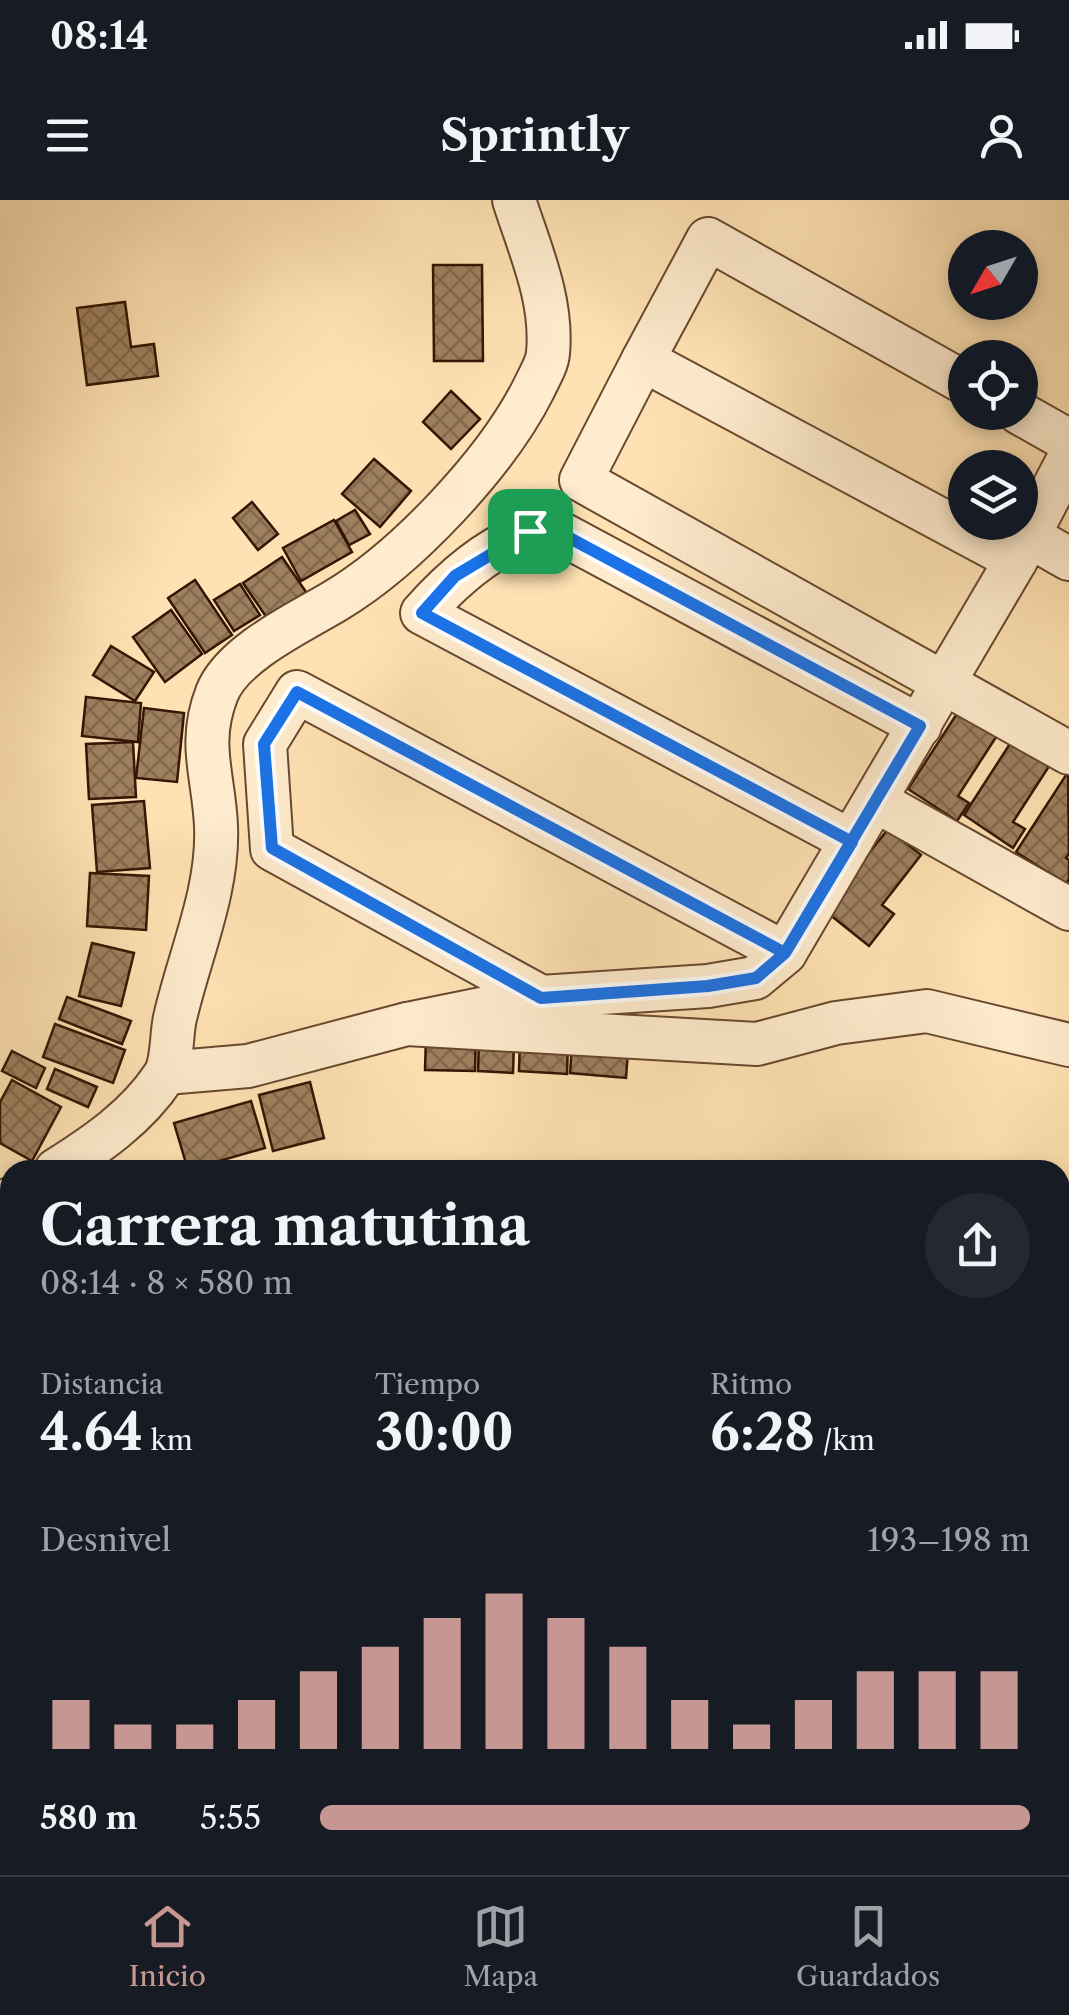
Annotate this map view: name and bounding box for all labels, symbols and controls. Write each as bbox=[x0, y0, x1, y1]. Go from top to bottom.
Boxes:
text: 08:14 bbox=[50, 12, 149, 59]
text: Sprintly bbox=[440, 107, 629, 163]
icon: menu bbox=[40, 108, 95, 163]
icon: person bbox=[974, 108, 1029, 163]
north arrow bbox=[948, 230, 1038, 320]
map controls bbox=[948, 230, 1038, 540]
button: locate bbox=[948, 340, 1038, 430]
button: layers bbox=[948, 450, 1038, 540]
pin bbox=[488, 489, 573, 574]
icon: arrive bbox=[503, 504, 558, 559]
text: Carrera matutina bbox=[40, 1192, 530, 1259]
button: share bbox=[925, 1193, 1030, 1298]
text: 08:14 · 8 × 580 m bbox=[40, 1263, 293, 1302]
text: Distancia bbox=[40, 1367, 163, 1401]
text: Tiempo bbox=[375, 1367, 480, 1401]
text: Ritmo bbox=[710, 1367, 792, 1401]
text: 4.64 bbox=[40, 1401, 143, 1463]
text: 30:00 bbox=[375, 1401, 514, 1463]
text: 6:28 bbox=[710, 1401, 815, 1463]
text: km bbox=[143, 1423, 193, 1457]
text: /km bbox=[815, 1423, 875, 1457]
text: Desnivel bbox=[40, 1520, 171, 1559]
text: 193–198 m bbox=[867, 1520, 1030, 1559]
text: 580 m bbox=[40, 1798, 138, 1837]
text: 5:55 bbox=[200, 1798, 261, 1837]
tab: Inicio bbox=[129, 1899, 206, 1993]
tab: Mapa bbox=[463, 1899, 538, 1993]
tab: Guardados bbox=[796, 1899, 940, 1993]

